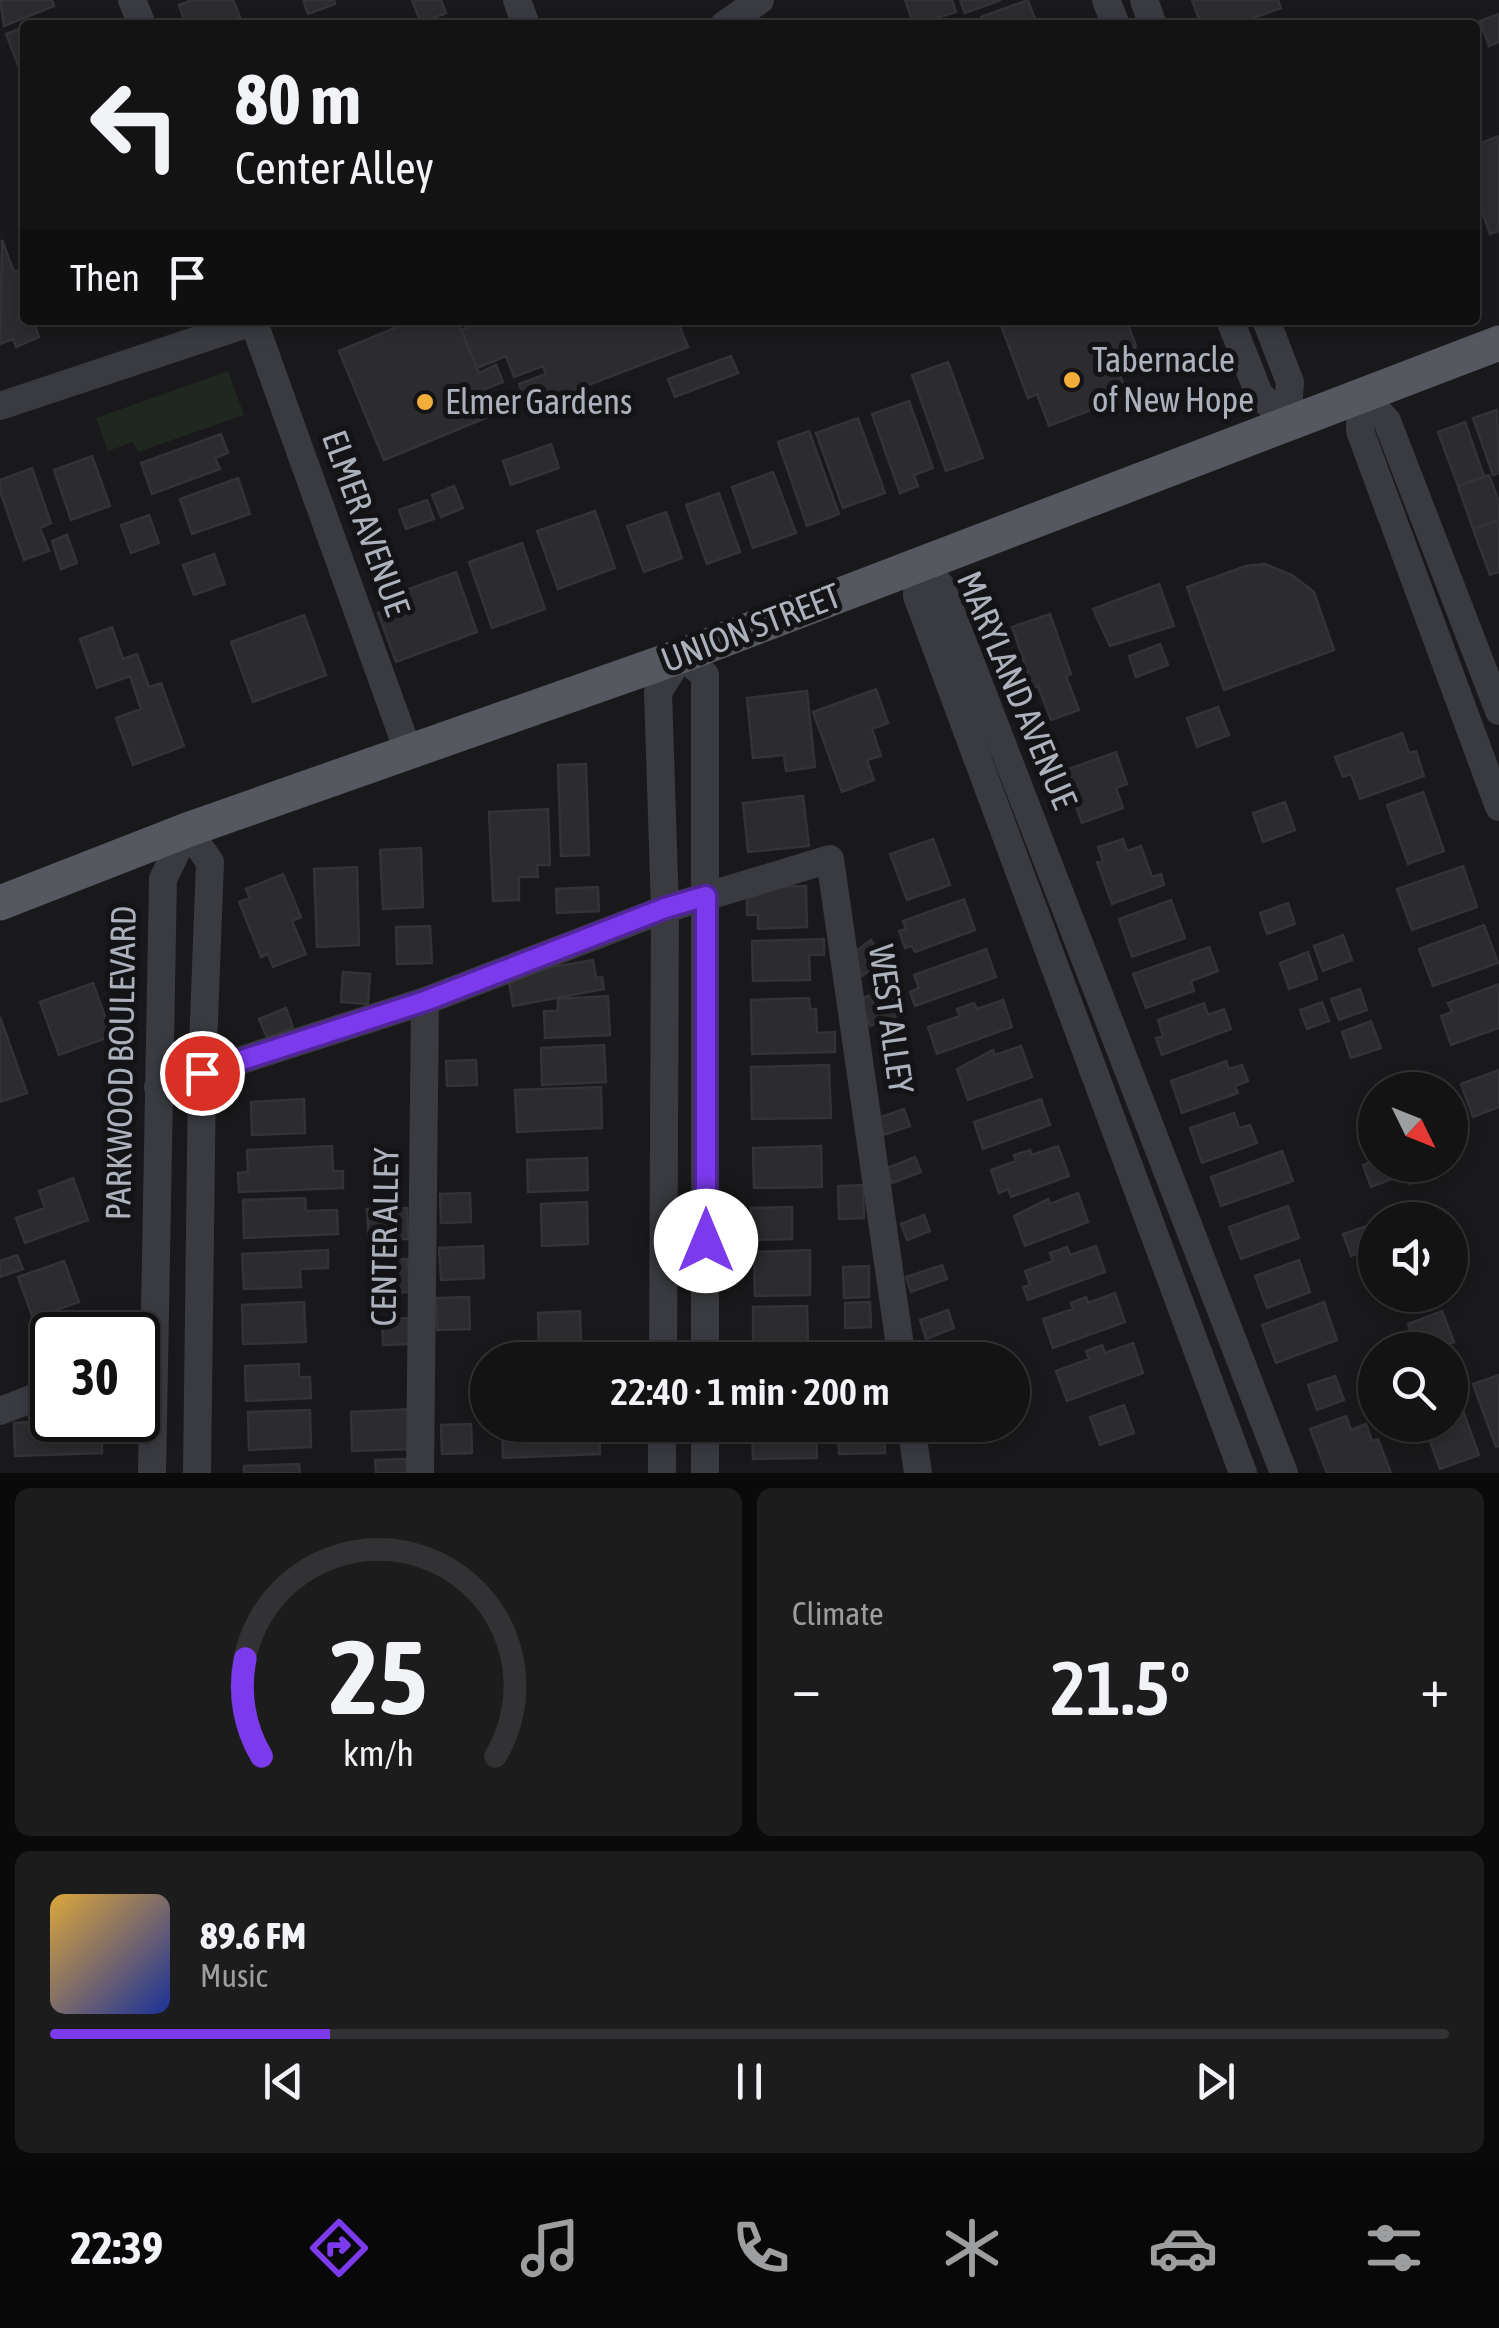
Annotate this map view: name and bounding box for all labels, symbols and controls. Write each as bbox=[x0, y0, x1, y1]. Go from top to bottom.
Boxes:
text: 80 m bbox=[235, 59, 361, 139]
icon: left bbox=[70, 60, 200, 190]
text: Center Alley bbox=[235, 142, 434, 194]
icon: arrive bbox=[160, 250, 215, 305]
text: Then bbox=[70, 256, 140, 299]
place label: Tabernacle of New Hope bbox=[1092, 339, 1254, 419]
marker: Tabernacle of New Hope bbox=[1061, 369, 1083, 391]
place label: Elmer Gardens bbox=[445, 381, 632, 421]
marker: Elmer Gardens bbox=[414, 391, 436, 413]
street label: ELMER AVENUE bbox=[315, 425, 419, 621]
street label: MARYLAND AVENUE bbox=[950, 565, 1086, 814]
street label: UNION STREET bbox=[655, 575, 846, 680]
street label: PARKWOOD BOULEVARD bbox=[97, 905, 143, 1221]
street label: WEST ALLEY bbox=[862, 942, 922, 1096]
pin bbox=[160, 1031, 245, 1116]
icon: arrive bbox=[175, 1046, 230, 1101]
north arrow bbox=[1358, 1072, 1468, 1182]
map controls bbox=[1358, 1072, 1468, 1442]
street label: CENTER ALLEY bbox=[362, 1147, 406, 1327]
position arrow bbox=[654, 1189, 758, 1293]
button: sound bbox=[1358, 1202, 1468, 1312]
speed limit sign: 30 bbox=[30, 1312, 160, 1442]
button: search bbox=[1358, 1332, 1468, 1442]
text: 22:40 · 1 min · 200 m bbox=[610, 1370, 890, 1413]
text: Climate bbox=[792, 1595, 884, 1632]
text: 25 bbox=[330, 1617, 427, 1736]
text: 21.5° bbox=[1051, 1645, 1190, 1731]
text: − bbox=[792, 1656, 821, 1719]
text: + bbox=[1420, 1656, 1449, 1719]
text: km/h bbox=[343, 1733, 414, 1774]
text: 89.6 FM bbox=[200, 1914, 306, 1957]
text: Music bbox=[200, 1957, 267, 1994]
icon: previous bbox=[256, 2054, 311, 2109]
icon: pause bbox=[722, 2054, 777, 2109]
icon: next bbox=[1188, 2054, 1243, 2109]
icon: directions bbox=[304, 2213, 374, 2283]
icon: music bbox=[515, 2213, 585, 2283]
icon: phone bbox=[726, 2213, 796, 2283]
icon: climate bbox=[937, 2213, 1007, 2283]
icon: car bbox=[1148, 2213, 1218, 2283]
icon: filters bbox=[1359, 2213, 1429, 2283]
text: 22:39 bbox=[70, 2222, 163, 2274]

